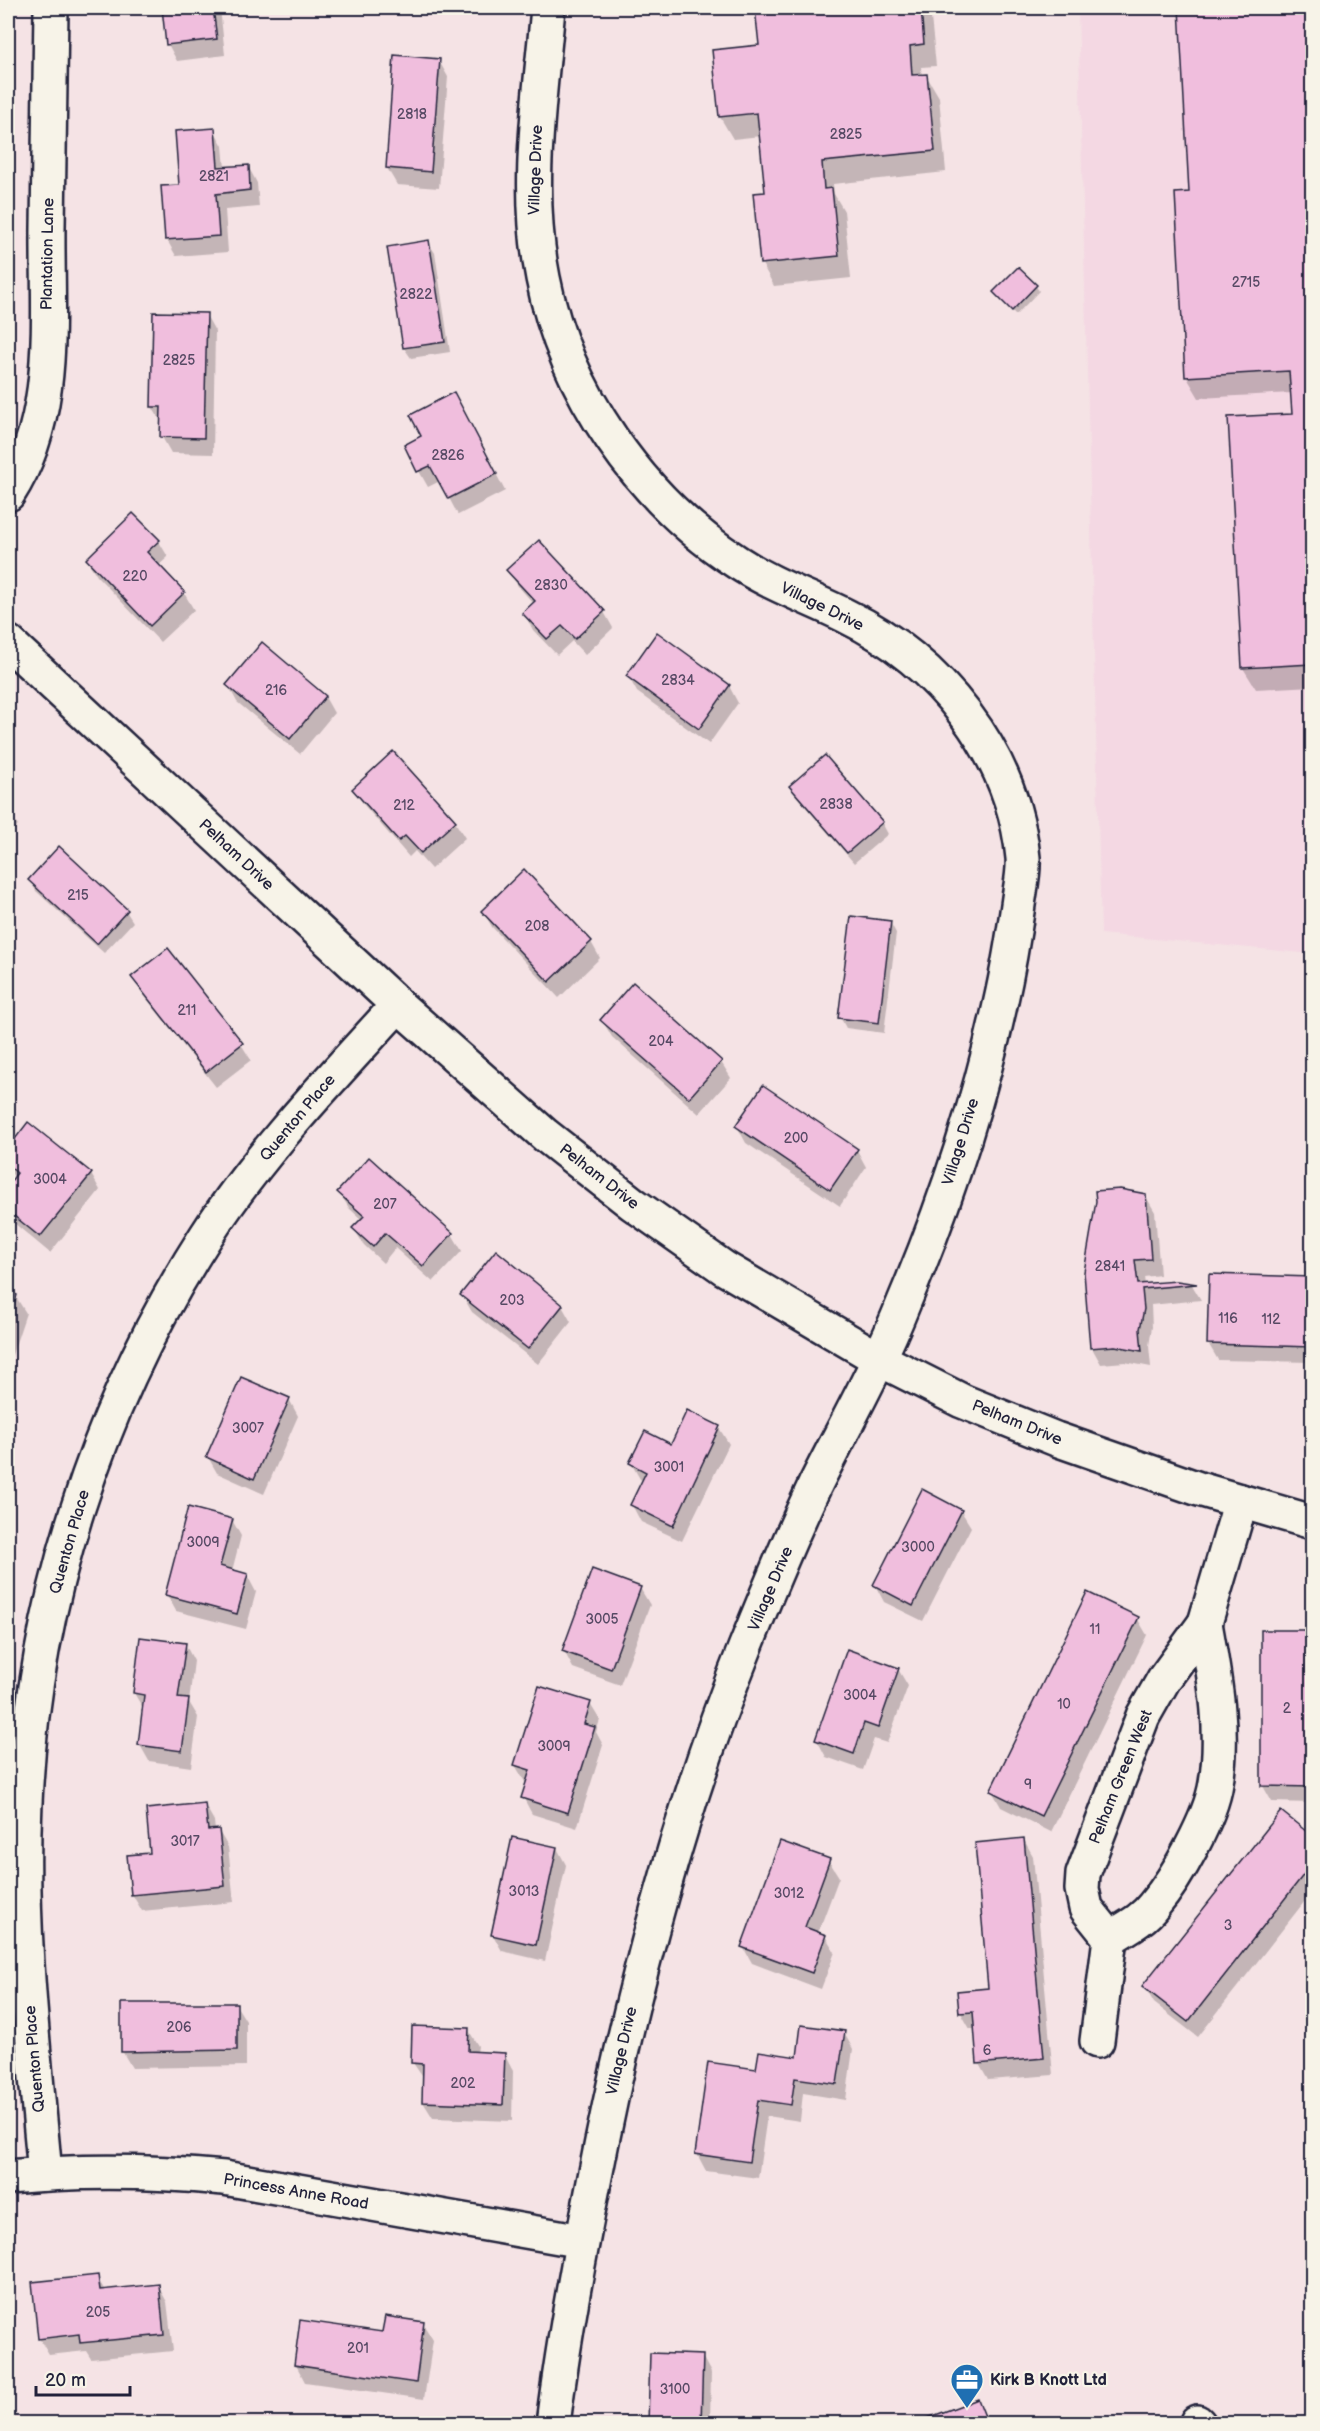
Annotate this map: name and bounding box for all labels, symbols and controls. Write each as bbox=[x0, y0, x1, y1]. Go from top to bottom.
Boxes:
house number: 2818 bbox=[397, 106, 427, 123]
street label: Village Drive bbox=[525, 124, 547, 216]
house number: 2825 bbox=[830, 126, 862, 143]
house number: 2821 bbox=[199, 168, 229, 185]
street label: Plantation Lane bbox=[38, 197, 58, 310]
house number: 2715 bbox=[1232, 274, 1260, 291]
house number: 2822 bbox=[400, 286, 433, 303]
house number: 2825 bbox=[163, 352, 195, 369]
house number: 2826 bbox=[431, 447, 465, 464]
house number: 220 bbox=[123, 568, 147, 585]
house number: 2830 bbox=[534, 577, 568, 594]
street label: Village Drive bbox=[777, 579, 867, 636]
house number: 2834 bbox=[661, 672, 695, 689]
house number: 216 bbox=[265, 682, 287, 699]
house number: 2838 bbox=[819, 796, 853, 813]
house number: 212 bbox=[393, 797, 416, 814]
street label: Pelham Drive bbox=[195, 815, 278, 895]
house number: 215 bbox=[67, 887, 89, 904]
house number: 208 bbox=[525, 918, 549, 935]
house number: 211 bbox=[178, 1002, 196, 1019]
house number: 204 bbox=[648, 1033, 674, 1050]
street label: Quenton Place bbox=[256, 1070, 340, 1165]
street label: Village Drive bbox=[939, 1096, 983, 1188]
house number: 200 bbox=[784, 1130, 808, 1147]
street label: Pelham Drive bbox=[555, 1140, 643, 1214]
house number: 3004 bbox=[33, 1171, 67, 1188]
house number: 207 bbox=[373, 1196, 397, 1213]
house number: 2841 bbox=[1095, 1258, 1125, 1275]
house number: 203 bbox=[499, 1292, 525, 1309]
house number: 116 bbox=[1218, 1310, 1238, 1327]
house number: 112 bbox=[1261, 1311, 1281, 1328]
street label: Pelham Drive bbox=[969, 1396, 1065, 1450]
house number: 3007 bbox=[232, 1420, 264, 1437]
house number: 3001 bbox=[654, 1459, 684, 1476]
street label: Quenton Place bbox=[46, 1487, 94, 1596]
house number: 3009 bbox=[186, 1534, 220, 1551]
house number: 3000 bbox=[901, 1539, 935, 1556]
street label: Village Drive bbox=[745, 1543, 798, 1634]
house number: 3005 bbox=[585, 1611, 619, 1628]
house number: 11 bbox=[1090, 1621, 1100, 1638]
house number: 3004 bbox=[843, 1687, 877, 1704]
house number: 10 bbox=[1057, 1696, 1071, 1713]
house number: 2 bbox=[1283, 1700, 1292, 1717]
street label: Pelham Green West bbox=[1085, 1707, 1157, 1847]
house number: 3009 bbox=[537, 1738, 571, 1755]
house number: 9 bbox=[1024, 1776, 1032, 1793]
house number: 3017 bbox=[170, 1833, 200, 1850]
house number: 3013 bbox=[509, 1883, 539, 1900]
house number: 3012 bbox=[774, 1885, 805, 1902]
house number: 3 bbox=[1224, 1917, 1232, 1934]
street label: Quenton Place bbox=[21, 2004, 49, 2113]
street label: Village Drive bbox=[603, 2004, 642, 2097]
house number: 206 bbox=[166, 2019, 192, 2036]
house number: 6 bbox=[983, 2042, 992, 2059]
house number: 202 bbox=[451, 2075, 476, 2092]
street label: Princess Anne Road bbox=[222, 2170, 370, 2214]
house number: 205 bbox=[86, 2304, 110, 2321]
house number: 201 bbox=[347, 2340, 369, 2357]
scale bar bbox=[36, 2359, 130, 2397]
office icon: Kirk B Knott Ltd bbox=[949, 2362, 985, 2409]
text: 20 m bbox=[45, 2370, 86, 2391]
place label: Kirk B Knott Ltd bbox=[990, 2371, 1107, 2390]
house number: 3100 bbox=[660, 2381, 690, 2398]

